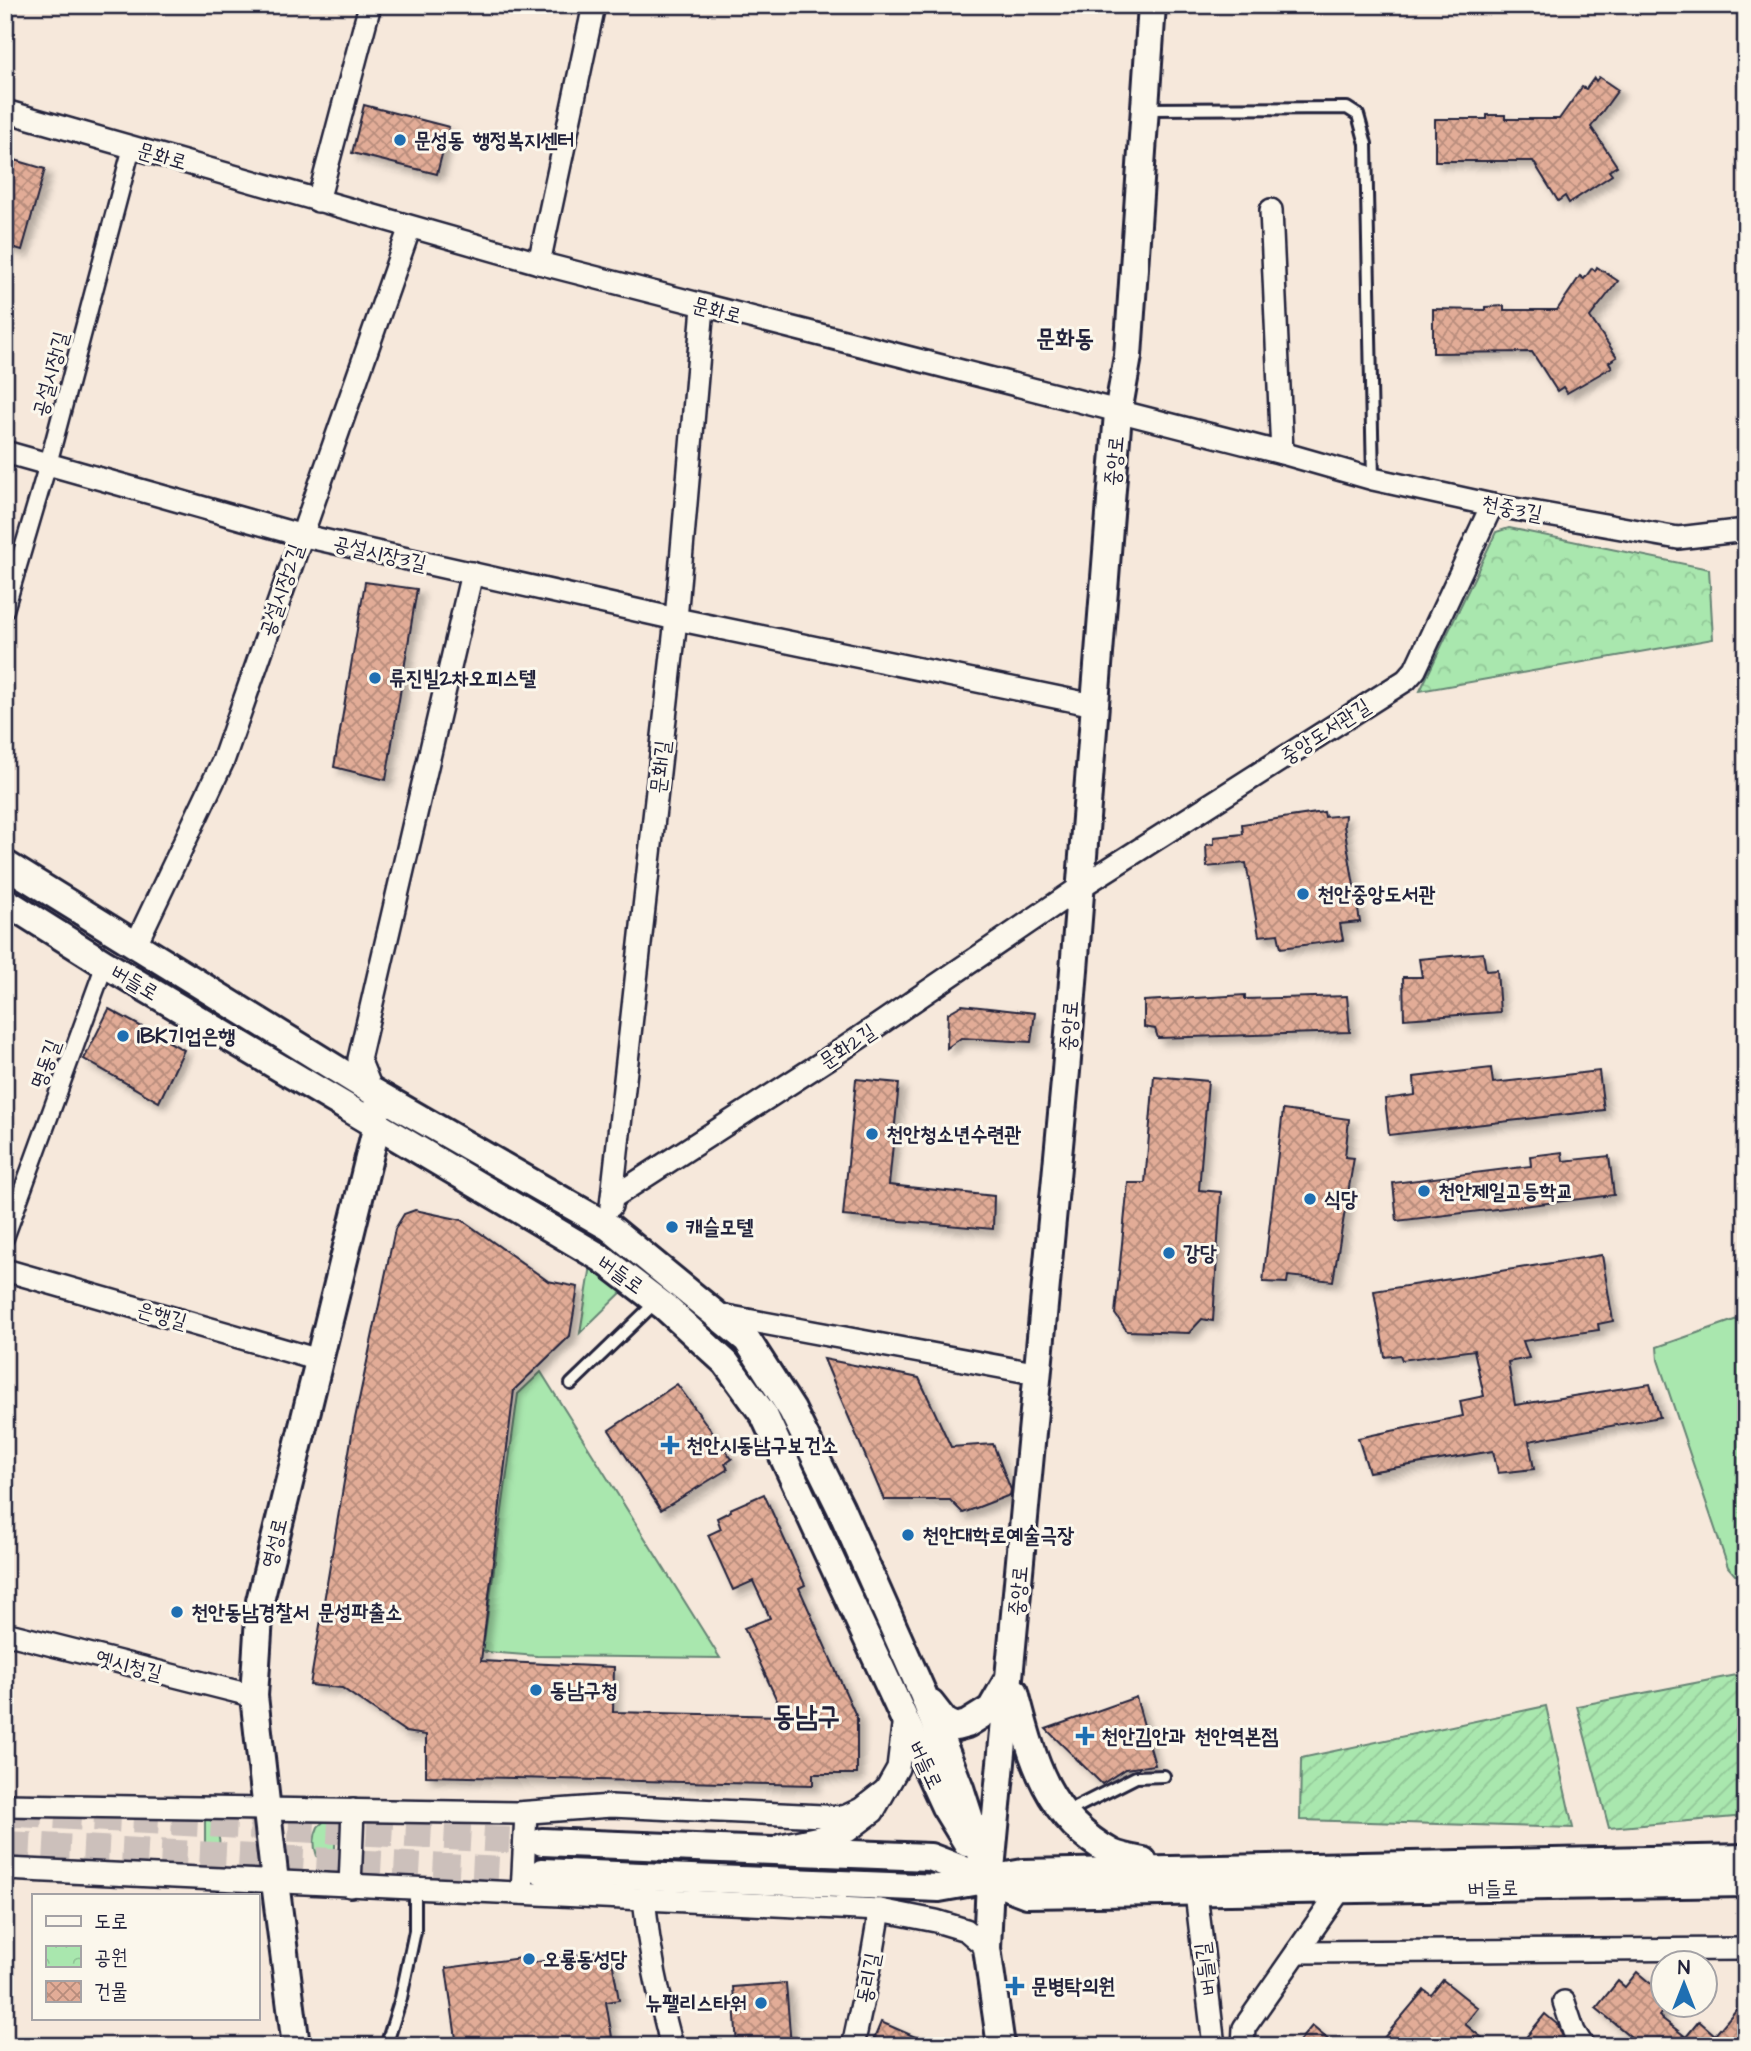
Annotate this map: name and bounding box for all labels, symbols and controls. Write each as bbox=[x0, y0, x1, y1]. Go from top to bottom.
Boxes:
place label: 문성동 행정복지센터 bbox=[414, 126, 575, 155]
marker: 문성동 행정복지센터 bbox=[392, 132, 408, 148]
street label: 문화로 bbox=[133, 136, 190, 177]
street label: 문화로 bbox=[689, 290, 745, 331]
district label: 문화동 bbox=[1036, 322, 1094, 356]
street label: 공설시장1길 bbox=[25, 328, 76, 420]
street label: 중앙로 bbox=[1098, 435, 1131, 488]
street label: 천중3길 bbox=[1479, 488, 1545, 529]
street label: 공설시장3길 bbox=[330, 529, 430, 578]
street label: 공설시장2길 bbox=[252, 540, 311, 641]
place label: 류진빌2차오피스텔 bbox=[389, 664, 536, 693]
marker: 류진빌2차오피스텔 bbox=[367, 670, 383, 686]
street label: 중앙도서관길 bbox=[1275, 692, 1376, 771]
street label: 문화1길 bbox=[643, 739, 678, 795]
place label: 천안중앙도서관 bbox=[1317, 880, 1435, 909]
marker: 천안중앙도서관 bbox=[1295, 886, 1311, 902]
street label: 버들로 bbox=[106, 957, 164, 1008]
street label: 중앙로 bbox=[1053, 1000, 1086, 1052]
street label: 문화2길 bbox=[813, 1017, 881, 1076]
place label: IBK기업은행 bbox=[137, 1022, 235, 1051]
marker: IBK기업은행 bbox=[115, 1028, 131, 1044]
street label: 명동길 bbox=[23, 1035, 68, 1093]
place label: 천안청소년수련관 bbox=[886, 1120, 1021, 1149]
marker: 천안청소년수련관 bbox=[864, 1126, 880, 1142]
place label: 천안제일고등학교 bbox=[1438, 1177, 1573, 1206]
marker: 천안제일고등학교 bbox=[1416, 1183, 1432, 1199]
place label: 식당 bbox=[1324, 1185, 1358, 1214]
marker: 식당 bbox=[1302, 1191, 1318, 1207]
place label: 캐슬모텔 bbox=[686, 1213, 754, 1242]
marker: 캐슬모텔 bbox=[664, 1219, 680, 1235]
place label: 강당 bbox=[1183, 1239, 1217, 1268]
marker: 강당 bbox=[1161, 1245, 1177, 1261]
street label: 버들로 bbox=[592, 1248, 650, 1301]
street label: 은행길 bbox=[133, 1295, 190, 1336]
place label: 천안시동남구보건소 bbox=[686, 1431, 838, 1460]
marker: 천안시동남구보건소 bbox=[660, 1435, 680, 1455]
street label: 영성로 bbox=[254, 1515, 295, 1571]
place label: 천안대학로예술극장 bbox=[922, 1521, 1074, 1550]
marker: 천안대학로예술극장 bbox=[900, 1527, 916, 1543]
street label: 중앙로 bbox=[1002, 1565, 1035, 1618]
place label: 천안동남경찰서 문성파출소 bbox=[191, 1598, 402, 1627]
marker: 천안동남경찰서 문성파출소 bbox=[169, 1604, 185, 1620]
street label: 옛시청길 bbox=[93, 1643, 165, 1688]
place label: 동남구청 bbox=[550, 1676, 618, 1705]
marker: 동남구청 bbox=[528, 1682, 544, 1698]
district label: 동남구 bbox=[772, 1697, 840, 1736]
place label: 천안김안과 천안역본점 bbox=[1101, 1722, 1278, 1751]
marker: 천안김안과 천안역본점 bbox=[1075, 1726, 1095, 1746]
street label: 버들로 bbox=[902, 1736, 949, 1794]
street label: 버들로 bbox=[1467, 1874, 1519, 1903]
legend bbox=[32, 1894, 259, 2020]
text: 도로 bbox=[94, 1907, 128, 1936]
street label: 버들1길 bbox=[1188, 1941, 1223, 1997]
text: 공원 bbox=[94, 1943, 128, 1972]
place label: 오룡동성당 bbox=[543, 1945, 628, 1974]
street label: 동리길 bbox=[849, 1950, 888, 2006]
north arrow bbox=[1650, 1950, 1720, 2020]
marker: 오룡동성당 bbox=[521, 1951, 537, 1967]
text: N bbox=[1678, 1955, 1690, 1982]
place label: 문병탁의원 bbox=[1031, 1972, 1116, 2001]
marker: 문병탁의원 bbox=[1005, 1976, 1025, 1996]
text: 건물 bbox=[94, 1977, 128, 2006]
place label: 뉴팰리스타워 bbox=[646, 1989, 747, 2018]
marker: 뉴팰리스타워 bbox=[753, 1995, 769, 2011]

